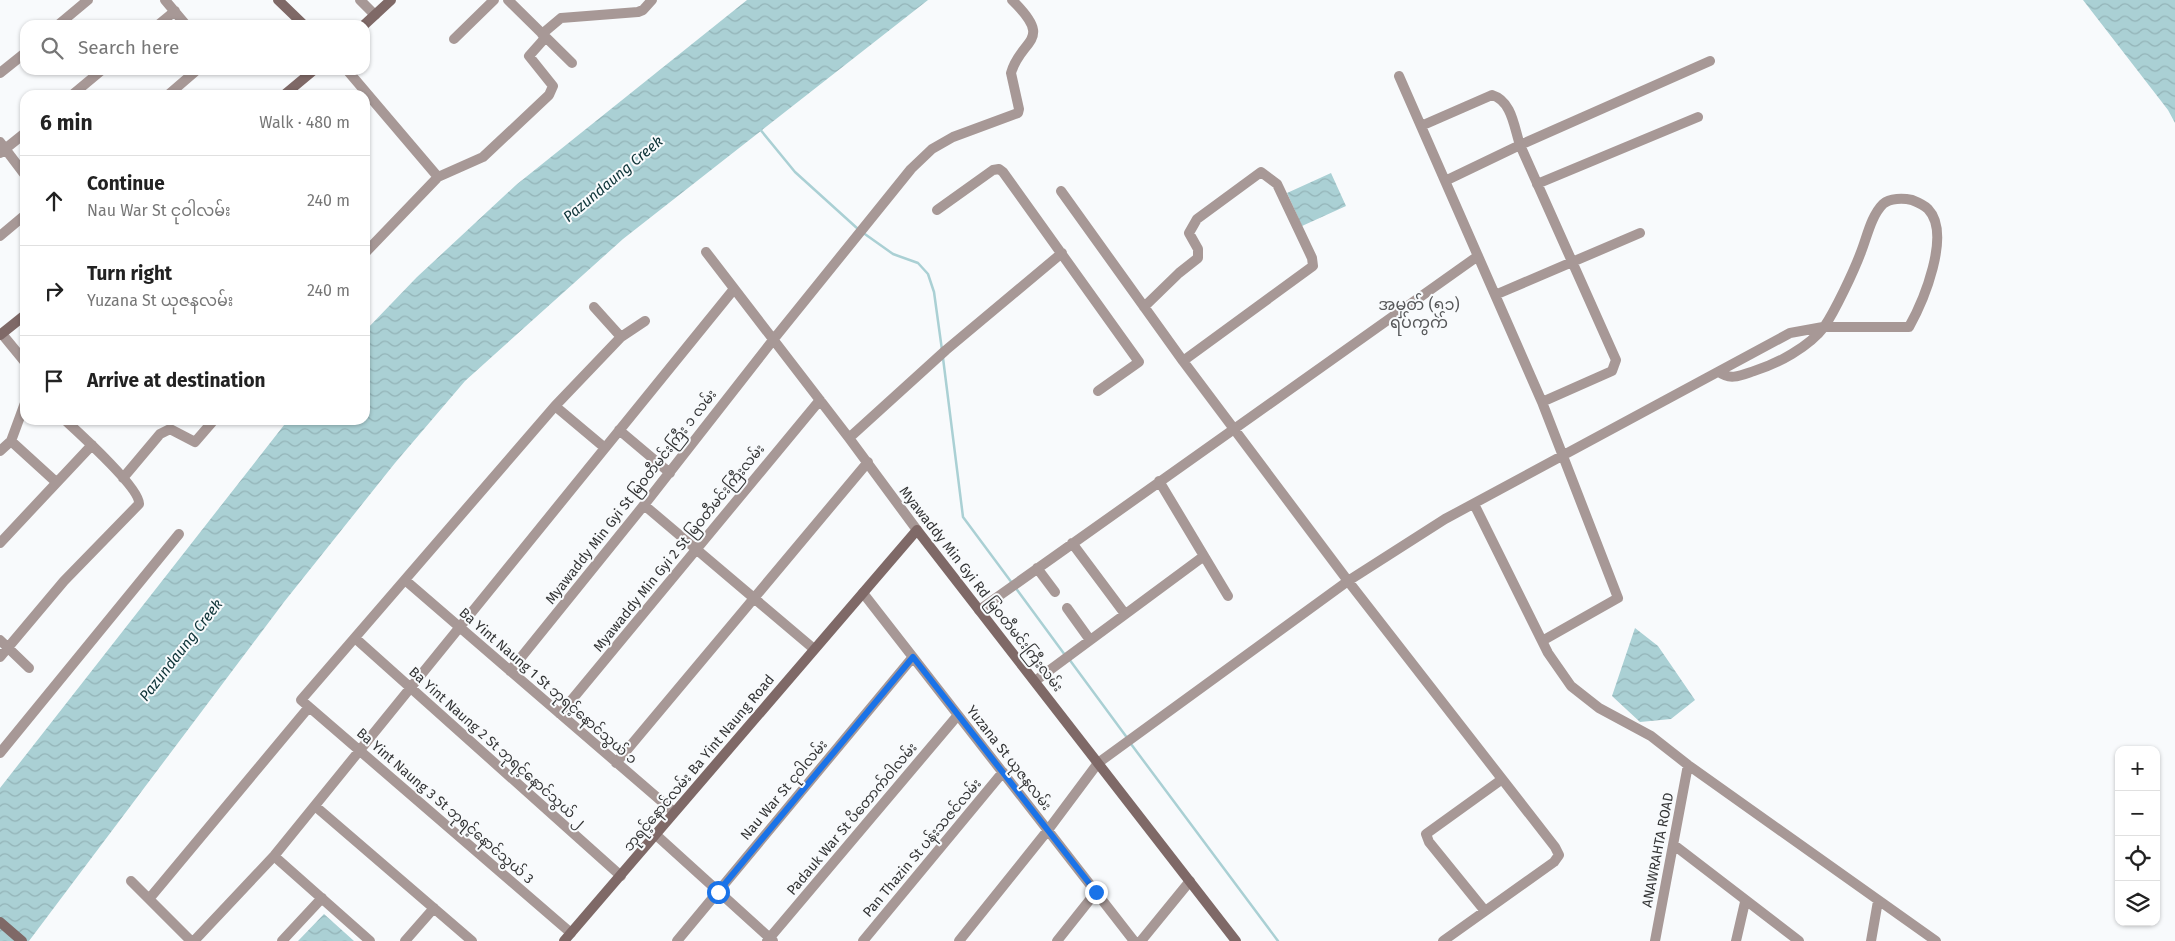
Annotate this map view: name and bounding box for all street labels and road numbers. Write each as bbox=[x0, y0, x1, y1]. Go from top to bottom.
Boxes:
street label: Myawaddy Min Gyi St မြဝတီမင်းကြီး ၁ လမ်း bbox=[540, 385, 722, 610]
street label: Myawaddy Min Gyi 2 St မြဝတီမင်းကြီးလမ်း bbox=[588, 440, 770, 657]
street label: Myawaddy Min Gyi Rd မြဝတီမင်းကြီးလမ်း bbox=[893, 482, 1068, 697]
street label: Ba Yint Naung 1 St ဘုရင့်နောင်သွယ် ၁ bbox=[454, 603, 642, 770]
street label: Ba Yint Naung 2 St ဘုရင့်နောင်သွယ် ၂ bbox=[403, 662, 590, 833]
street label: ဘုရင့်နောင်လမ်း Ba Yint Naung Road bbox=[618, 670, 780, 857]
street label: Yuzana St ယုဇနလမ်း bbox=[961, 701, 1057, 816]
street label: Ba Yint Naung 3 St ဘုရင့်နောင်သွယ် 3 bbox=[351, 723, 538, 890]
street label: Nau War St ငုဝါလမ်း bbox=[736, 735, 833, 846]
street label: Padauk War St ပိတောက်ဝါလမ်း bbox=[782, 738, 921, 899]
street label: Pan Thazin St ပန်းသဇင်လမ်း bbox=[858, 774, 987, 922]
street label: ANAWRAHTA ROAD bbox=[1639, 791, 1677, 909]

